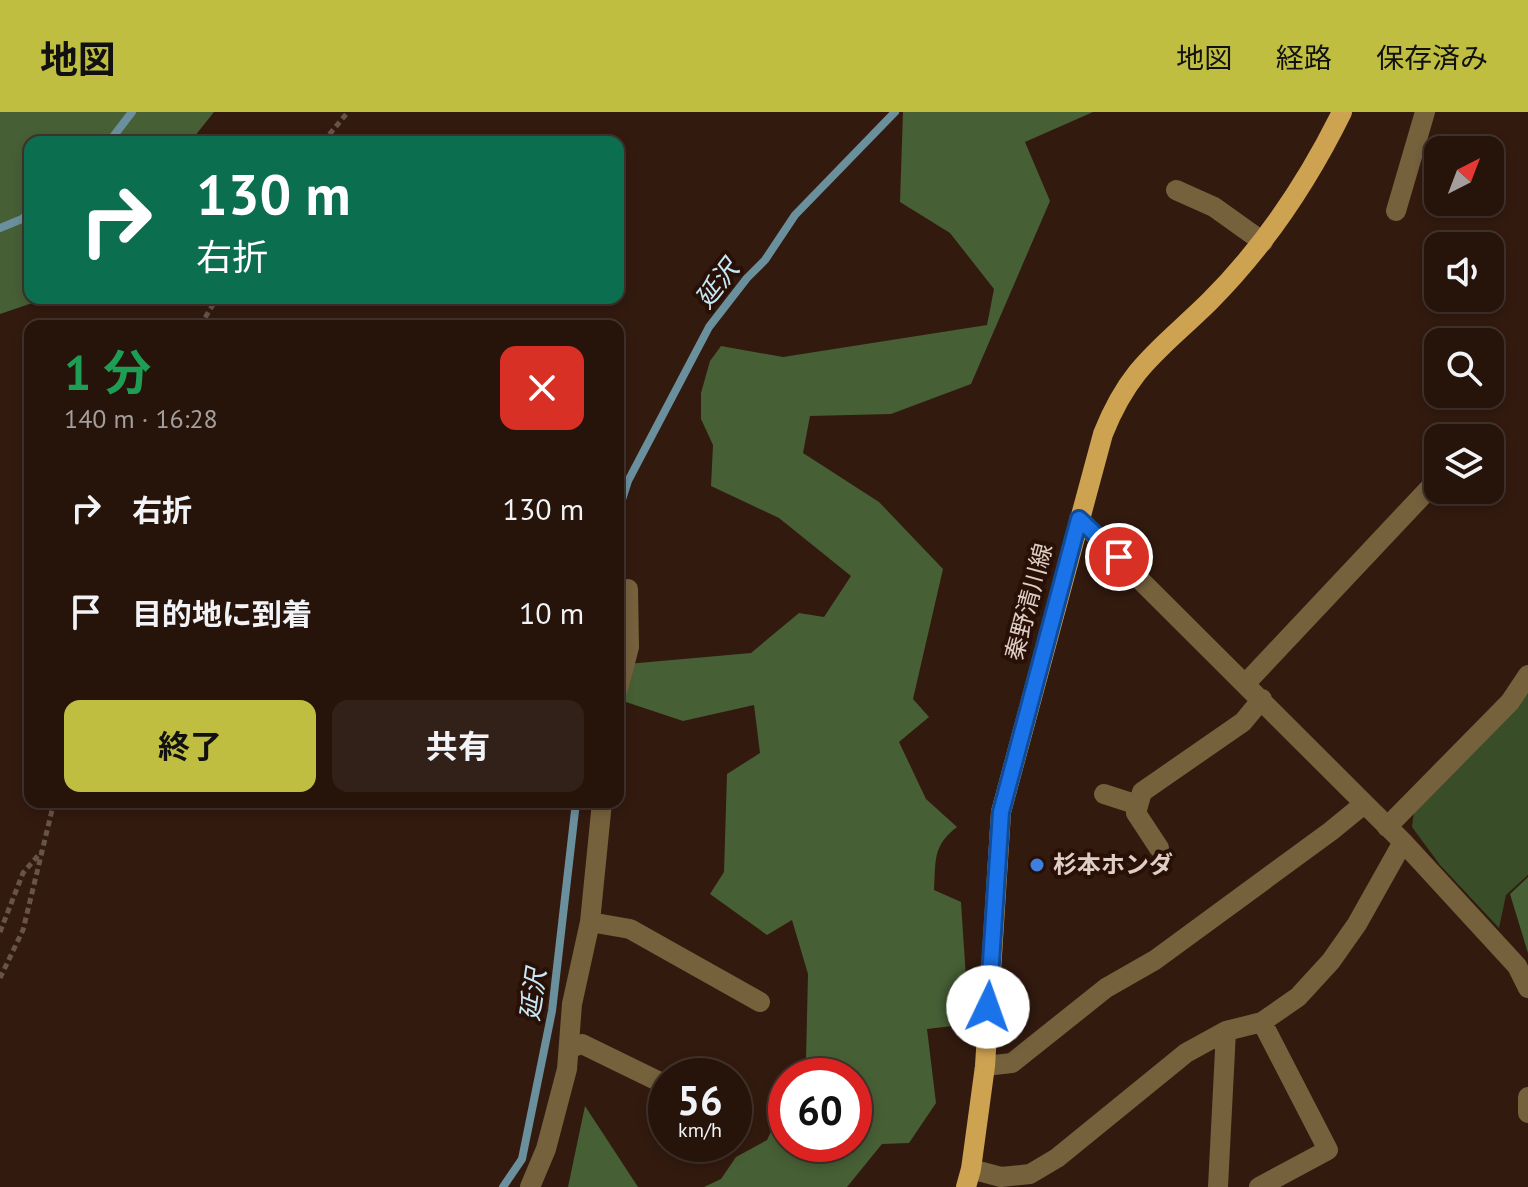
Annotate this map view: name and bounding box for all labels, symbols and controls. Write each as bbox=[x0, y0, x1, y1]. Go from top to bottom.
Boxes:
text: 地図 bbox=[40, 34, 116, 83]
text: 地図 bbox=[1176, 39, 1232, 76]
text: 経路 bbox=[1276, 39, 1332, 76]
text: 保存済み bbox=[1376, 39, 1488, 76]
north arrow bbox=[1424, 136, 1504, 216]
map controls bbox=[1424, 136, 1504, 504]
text: 130 m bbox=[196, 158, 351, 230]
icon: right bbox=[64, 168, 168, 272]
button: sound bbox=[1424, 232, 1504, 312]
text: 右折 bbox=[196, 233, 268, 280]
water label: 延沢 bbox=[688, 251, 747, 314]
button: search bbox=[1424, 328, 1504, 408]
text: 1 分 bbox=[64, 341, 151, 403]
button: close bbox=[500, 346, 584, 430]
text: 140 m · 16:28 bbox=[64, 402, 218, 435]
button: layers bbox=[1424, 424, 1504, 504]
icon: right bbox=[64, 486, 108, 530]
text: 130 m bbox=[503, 489, 584, 528]
text: 右折 bbox=[132, 490, 192, 529]
pin bbox=[1085, 523, 1153, 591]
icon: arrive bbox=[1097, 535, 1141, 579]
street label: 秦野清川線 bbox=[998, 540, 1059, 664]
icon: arrive bbox=[64, 590, 108, 634]
text: 10 m bbox=[519, 593, 584, 632]
text: 目的地に到着 bbox=[132, 594, 312, 633]
button: 終了 bbox=[64, 700, 316, 792]
button: 共有 bbox=[332, 700, 584, 792]
place label: 杉本ホンダ bbox=[1053, 849, 1173, 880]
marker: 杉本ホンダ bbox=[1028, 856, 1046, 874]
water label: 延沢 bbox=[513, 964, 553, 1023]
position arrow bbox=[946, 965, 1030, 1049]
speed limit sign: 60 bbox=[768, 1058, 872, 1162]
text: 56 bbox=[677, 1074, 723, 1126]
text: km/h bbox=[678, 1117, 722, 1143]

